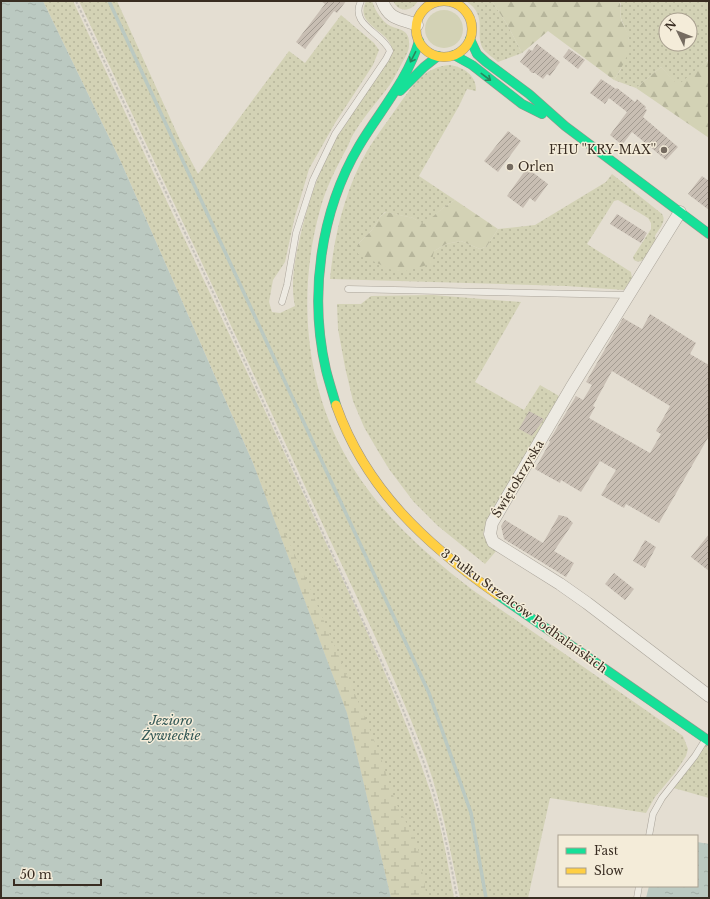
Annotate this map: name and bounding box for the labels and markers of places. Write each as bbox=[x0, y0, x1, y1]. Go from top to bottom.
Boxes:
place label: FHU ''KRY-MAX'' bbox=[549, 142, 656, 157]
marker: FHU ''KRY-MAX'' bbox=[659, 145, 669, 155]
place label: Orlen bbox=[518, 159, 554, 174]
marker: Orlen bbox=[505, 162, 515, 172]

